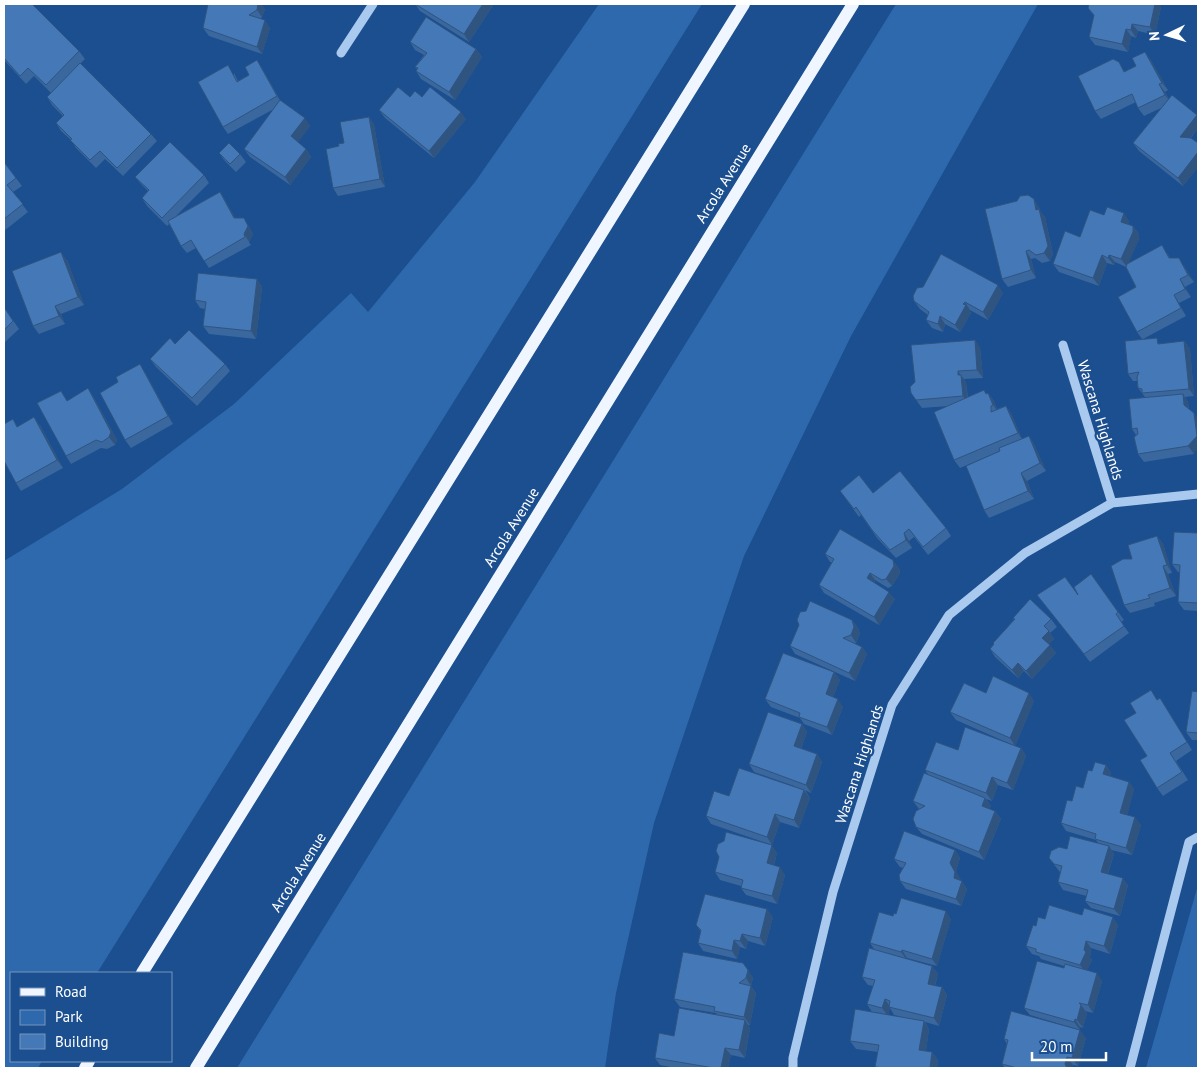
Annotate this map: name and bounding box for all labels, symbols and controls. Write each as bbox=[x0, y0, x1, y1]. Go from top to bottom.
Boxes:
north arrow bbox=[1142, 10, 1192, 60]
text: N bbox=[1145, 31, 1163, 42]
street label: Arcola Avenue bbox=[691, 140, 755, 226]
street label: Wascana Highlands bbox=[1074, 358, 1128, 482]
street label: Arcola Avenue bbox=[479, 484, 543, 570]
street label: Wascana Highlands bbox=[831, 702, 887, 826]
street label: Arcola Avenue bbox=[266, 829, 330, 915]
legend bbox=[10, 972, 172, 1062]
text: Road bbox=[55, 982, 87, 1001]
text: Park bbox=[55, 1007, 83, 1026]
scale bar bbox=[1032, 1030, 1106, 1062]
text: Building bbox=[55, 1032, 109, 1051]
text: 20 m bbox=[1040, 1037, 1073, 1056]

